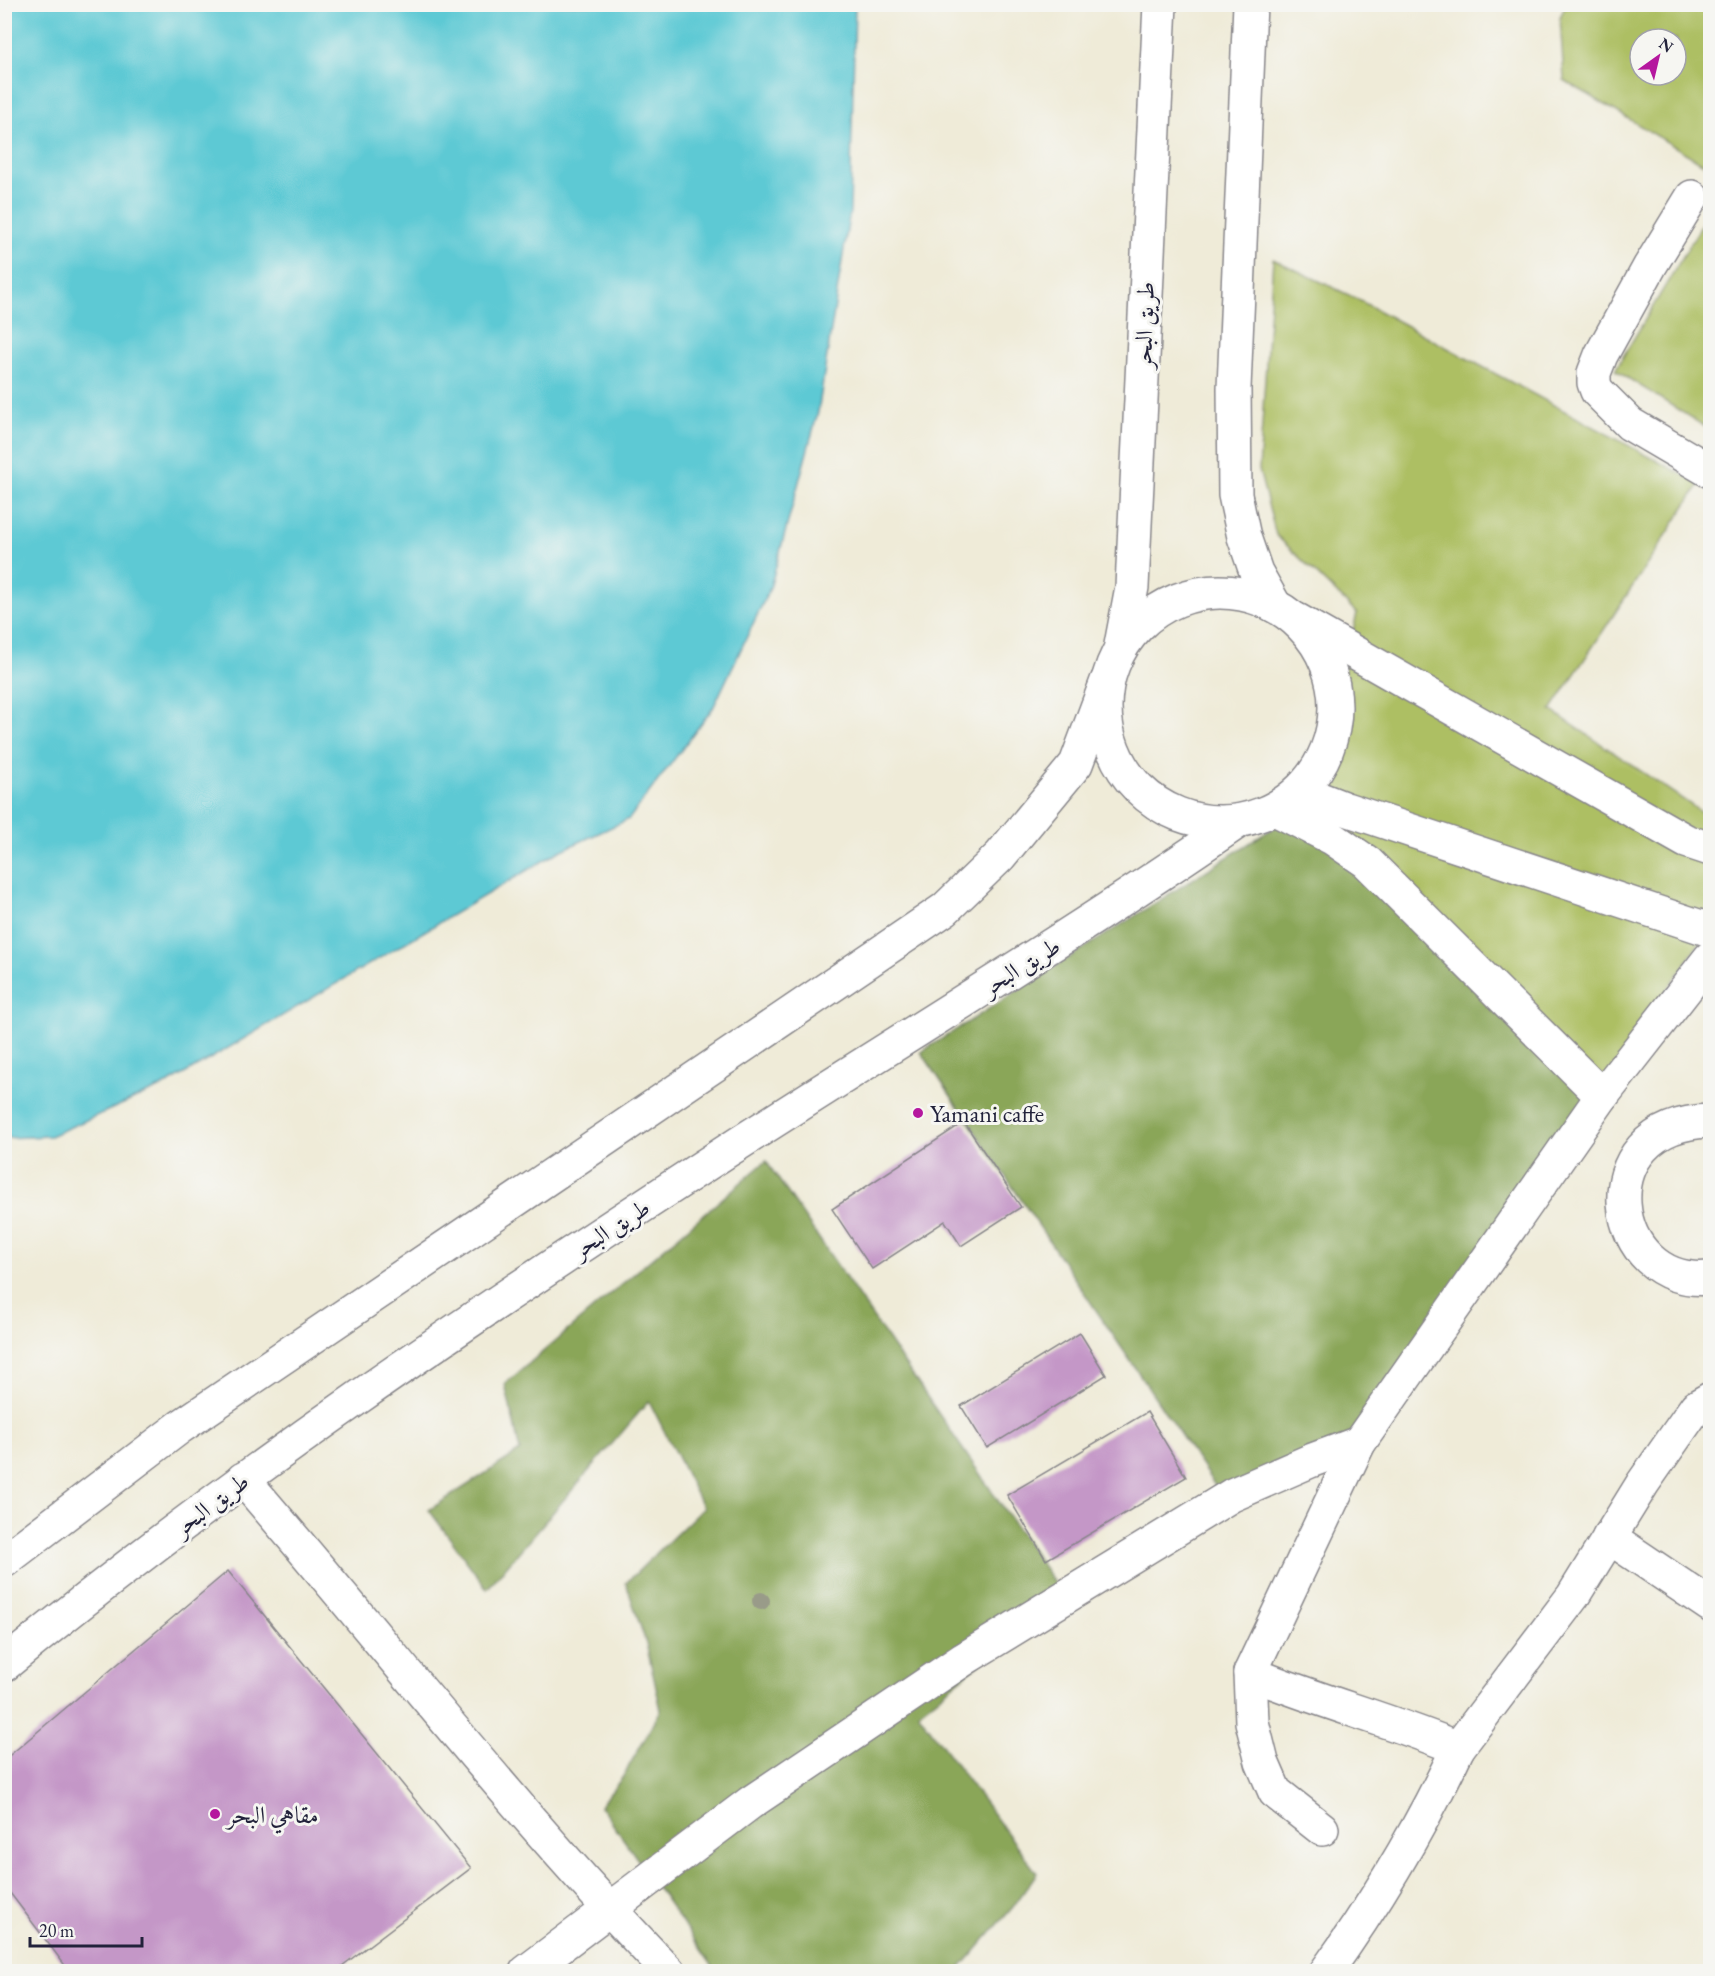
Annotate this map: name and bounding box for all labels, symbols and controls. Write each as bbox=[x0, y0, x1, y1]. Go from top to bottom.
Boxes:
north arrow bbox=[1628, 27, 1688, 87]
text: N bbox=[1655, 33, 1677, 57]
street label: طريق البحر bbox=[1127, 281, 1161, 372]
street label: طريق البحر bbox=[973, 930, 1066, 1004]
place label: Yamani caffe bbox=[930, 1098, 1044, 1129]
marker: Yamani caffe bbox=[911, 1106, 925, 1120]
street label: طريق البحر bbox=[564, 1191, 656, 1266]
street label: طريق البحر bbox=[165, 1465, 255, 1544]
place label: مقاهي البحر bbox=[224, 1799, 319, 1834]
marker: مقاهي البحر bbox=[208, 1807, 222, 1821]
scale bar bbox=[30, 1910, 142, 1948]
text: 20 m bbox=[39, 1919, 74, 1942]

